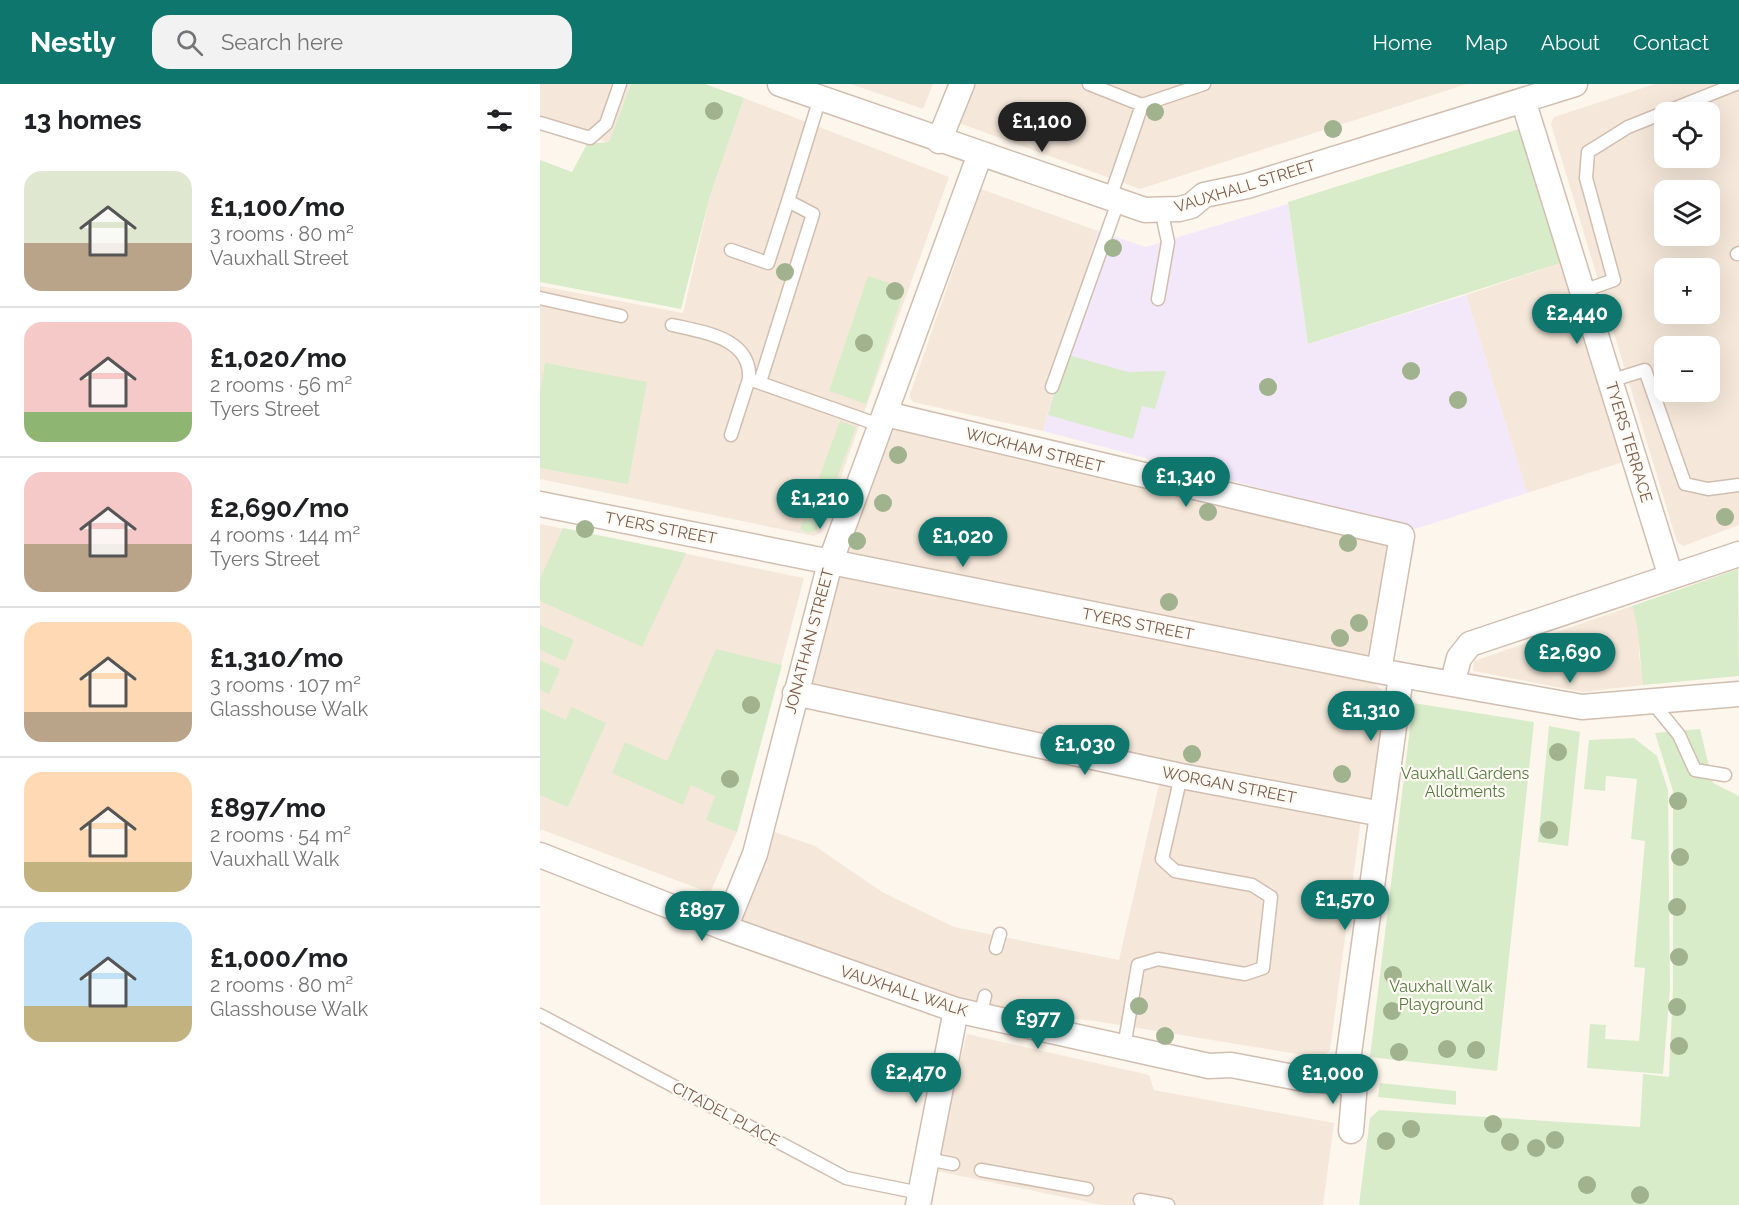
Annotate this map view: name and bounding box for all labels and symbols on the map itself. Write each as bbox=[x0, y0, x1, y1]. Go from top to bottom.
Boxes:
pin: £1,100 bbox=[993, 102, 1091, 153]
street label: VAUXHALL STREET bbox=[1172, 155, 1318, 217]
pin: £2,440 bbox=[1528, 294, 1626, 345]
street label: TYERS TERRACE bbox=[1602, 379, 1656, 505]
street label: WICKHAM STREET bbox=[964, 424, 1106, 476]
pin: £1,340 bbox=[1137, 457, 1235, 508]
pin: £1,210 bbox=[771, 479, 869, 530]
street label: TYERS STREET bbox=[604, 508, 719, 548]
pin: £1,020 bbox=[914, 517, 1012, 568]
street label: JONATHAN STREET bbox=[780, 566, 838, 716]
street label: TYERS STREET bbox=[1081, 604, 1196, 644]
pin: £2,690 bbox=[1521, 633, 1619, 684]
pin: £1,310 bbox=[1322, 691, 1420, 742]
pin: £1,030 bbox=[1036, 725, 1134, 776]
street label: WORGAN STREET bbox=[1160, 763, 1298, 807]
park label: Vauxhall Gardens Allotments bbox=[1401, 764, 1530, 801]
pin: £1,570 bbox=[1296, 880, 1394, 931]
pin: £897 bbox=[666, 891, 738, 942]
street label: VAUXHALL WALK bbox=[838, 961, 971, 1021]
park label: Vauxhall Walk Playground bbox=[1389, 977, 1493, 1014]
pin: £977 bbox=[1002, 999, 1074, 1050]
pin: £2,470 bbox=[867, 1053, 965, 1104]
pin: £1,000 bbox=[1284, 1054, 1382, 1105]
street label: CITADEL PLACE bbox=[669, 1078, 783, 1150]

